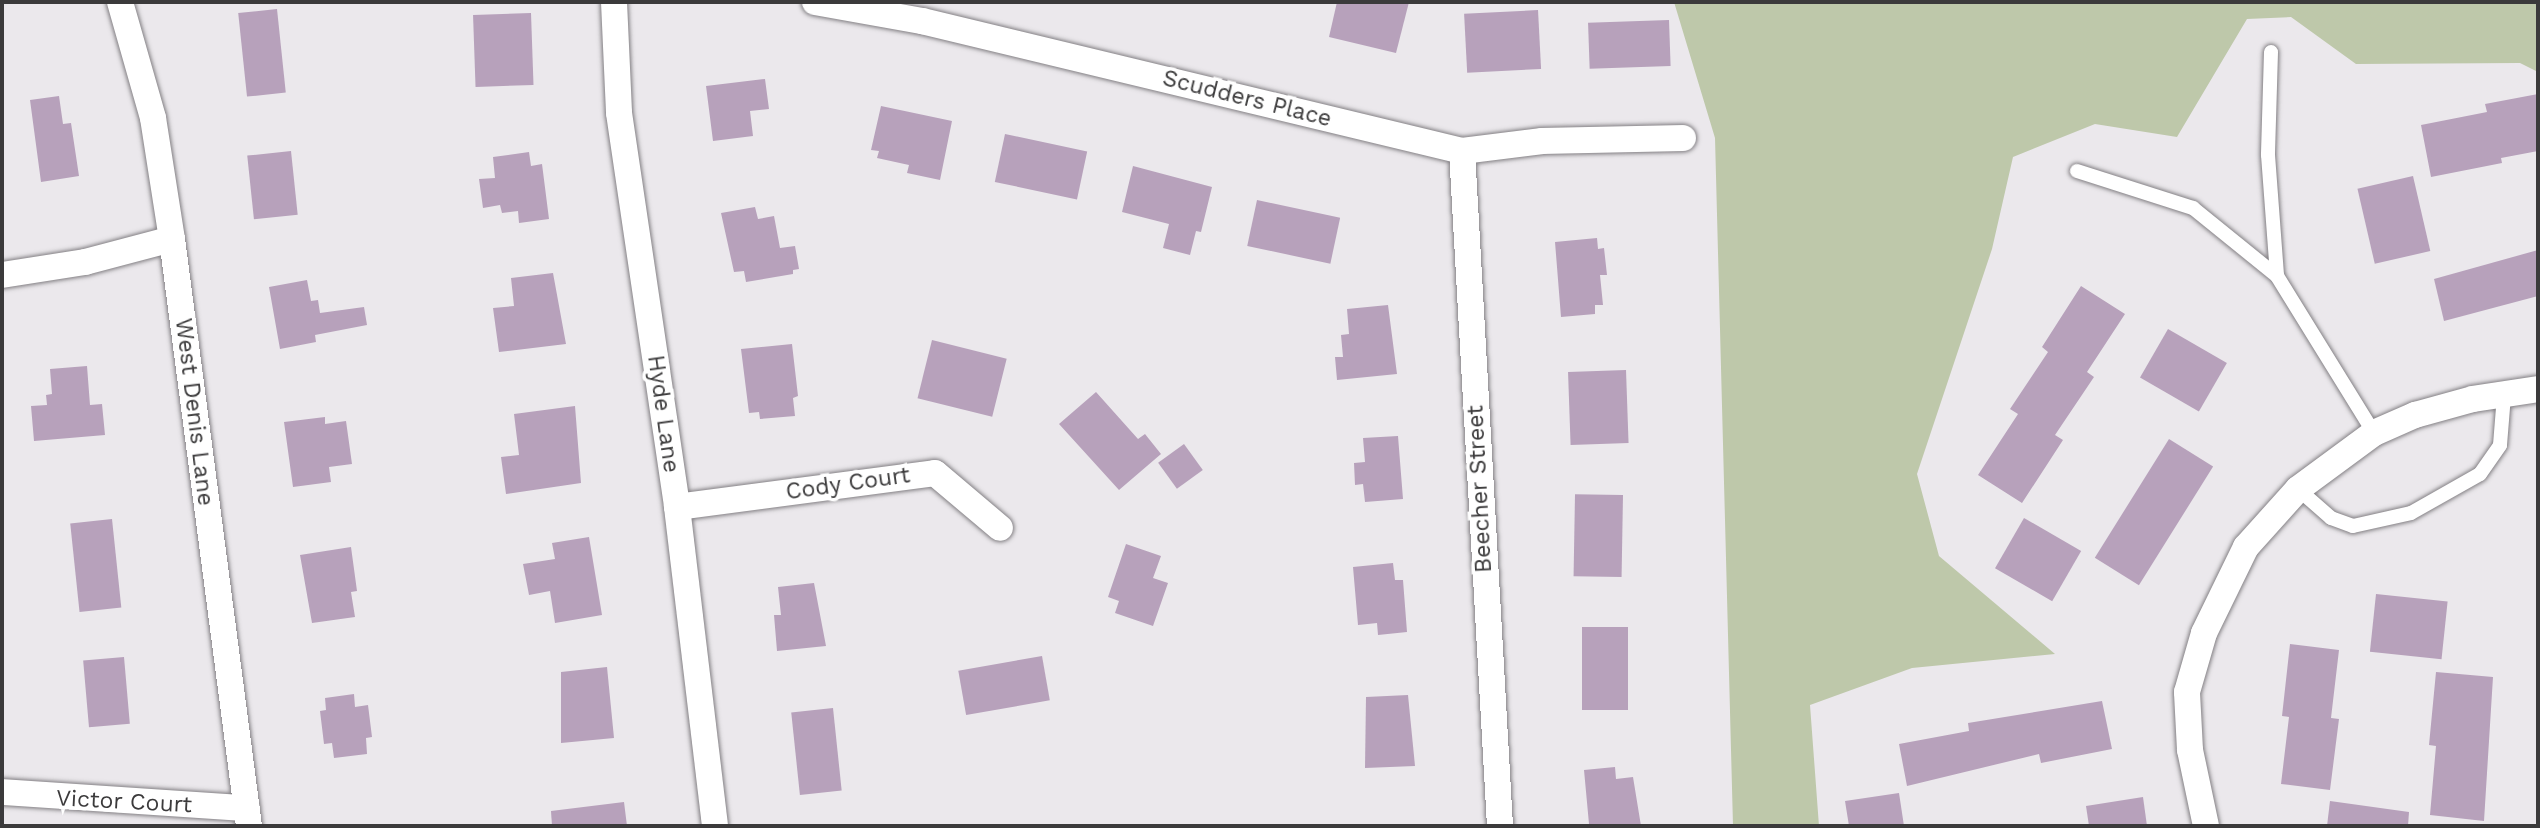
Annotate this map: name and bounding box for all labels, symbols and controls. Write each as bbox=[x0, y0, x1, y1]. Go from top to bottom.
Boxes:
street label: Scudders Place bbox=[1160, 65, 1334, 133]
street label: West Denis Lane bbox=[169, 317, 219, 507]
street label: Hyde Lane bbox=[641, 353, 685, 475]
street label: Beecher Street bbox=[1462, 404, 1498, 574]
street label: Cody Court bbox=[784, 462, 912, 506]
street label: Victor Court bbox=[55, 785, 193, 819]

